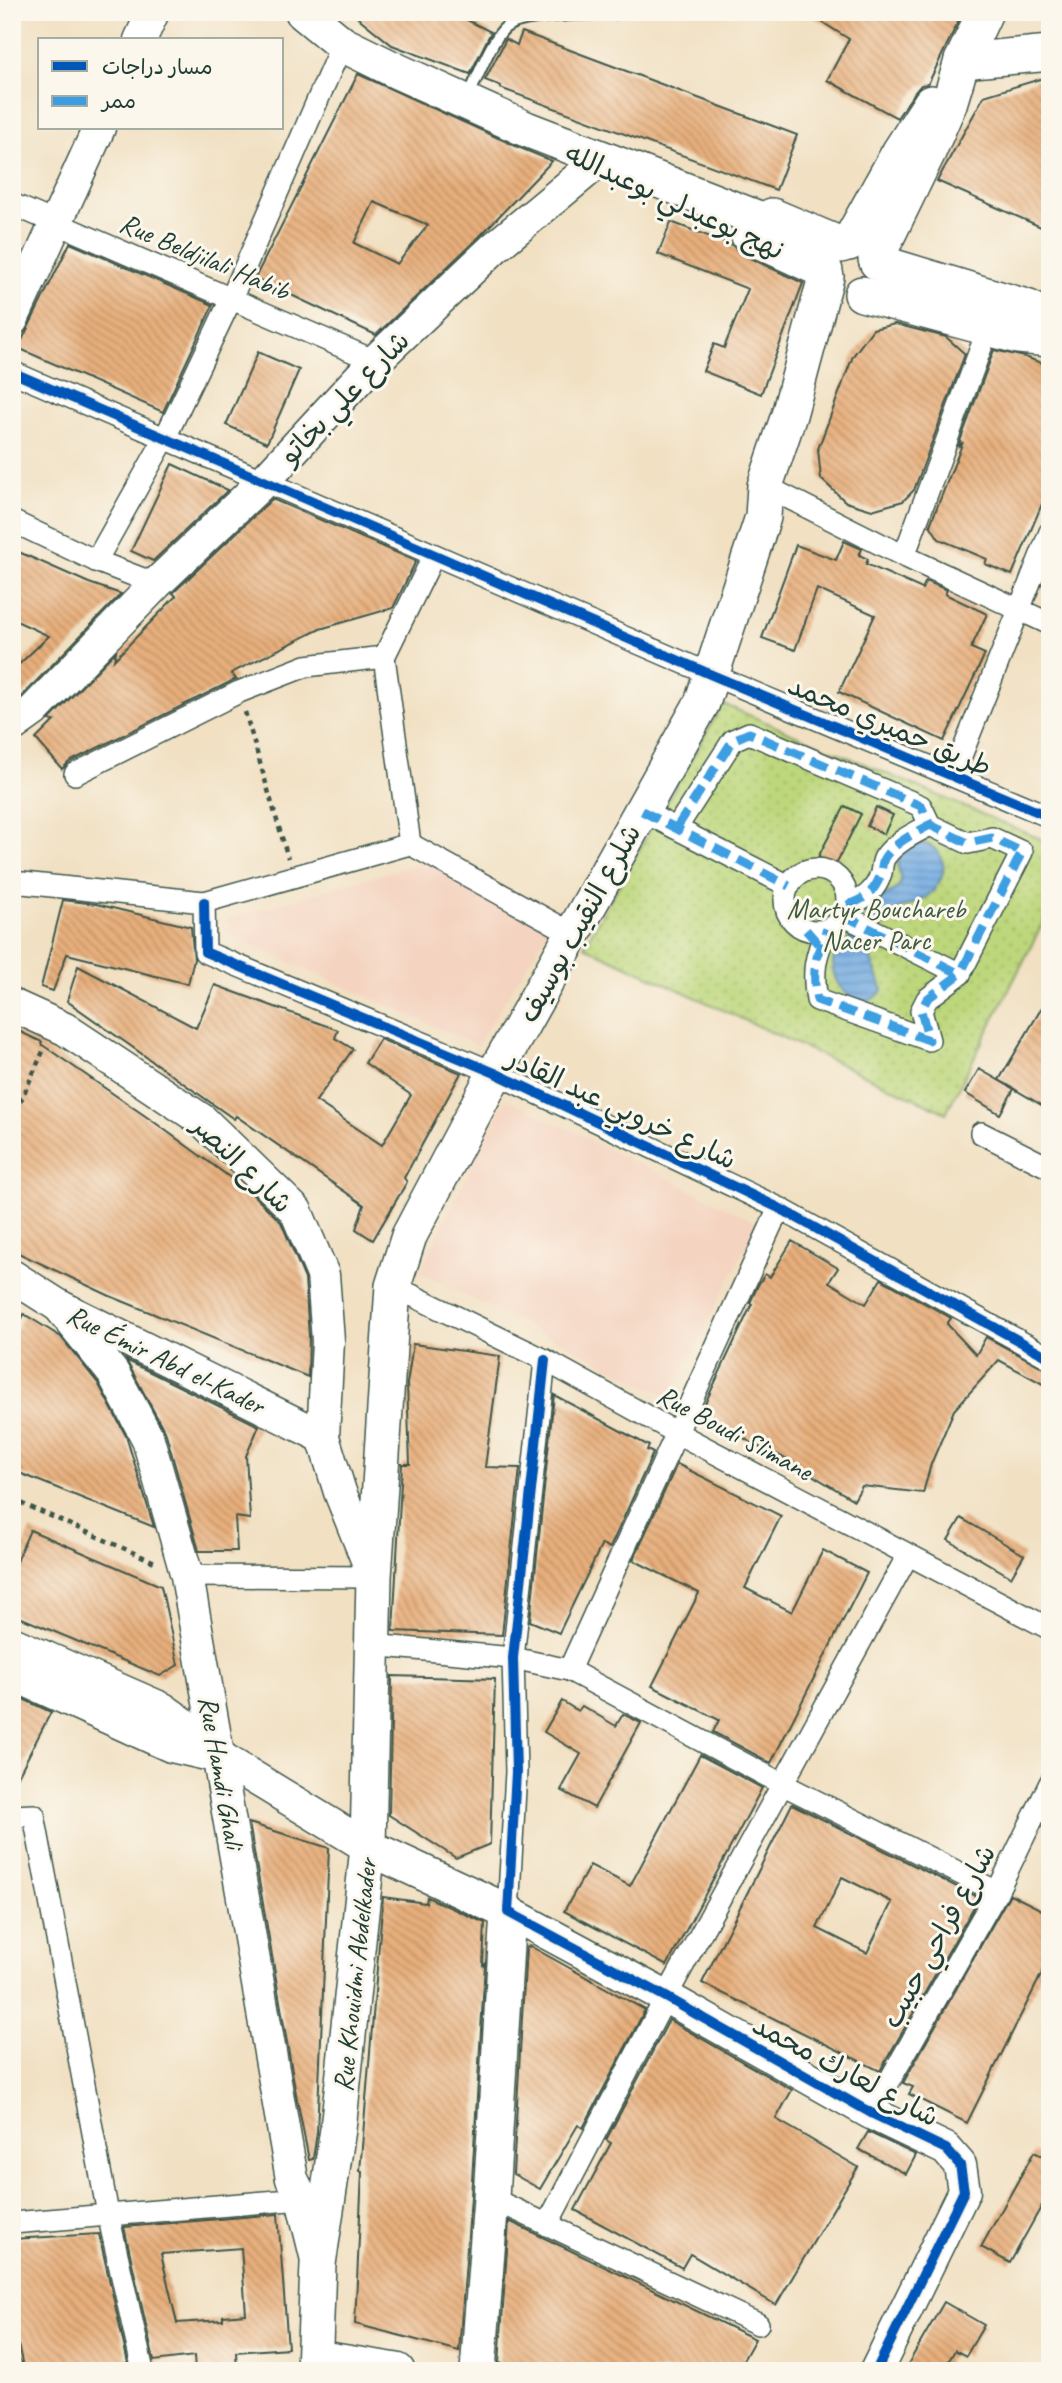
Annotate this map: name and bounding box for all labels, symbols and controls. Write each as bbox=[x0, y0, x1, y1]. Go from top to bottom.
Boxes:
legend bbox=[38, 38, 284, 130]
text: مسار دراجات bbox=[102, 54, 213, 80]
text: ممر bbox=[100, 88, 136, 114]
street label: نهج بوعبدلي بوعبدالله bbox=[557, 135, 790, 274]
street label: Rue Beldjilali Habib bbox=[115, 205, 297, 309]
street label: شارع علي بخاتو bbox=[270, 323, 422, 478]
street label: طريق حميري محمد bbox=[782, 667, 997, 787]
street label: شلرع النقيب بوسيف bbox=[510, 818, 650, 1030]
park label: Martyr Bouchareb Nacer Parc bbox=[787, 891, 967, 958]
street label: شارع خروبي عبد القادر bbox=[497, 1039, 742, 1183]
street label: شارع النصر bbox=[182, 1107, 300, 1222]
street label: Rue Émir Abd el-Kader bbox=[61, 1296, 272, 1423]
street label: Rue Boudi Slimane bbox=[651, 1377, 820, 1489]
street label: Rue Hamdi Ghali bbox=[191, 1693, 253, 1855]
street label: شارع فراحي حبيب bbox=[874, 1838, 1009, 2038]
street label: Rue Khouidmi Abdelkader bbox=[325, 1855, 384, 2093]
street label: شارع لعارك محمد bbox=[746, 2007, 945, 2136]

